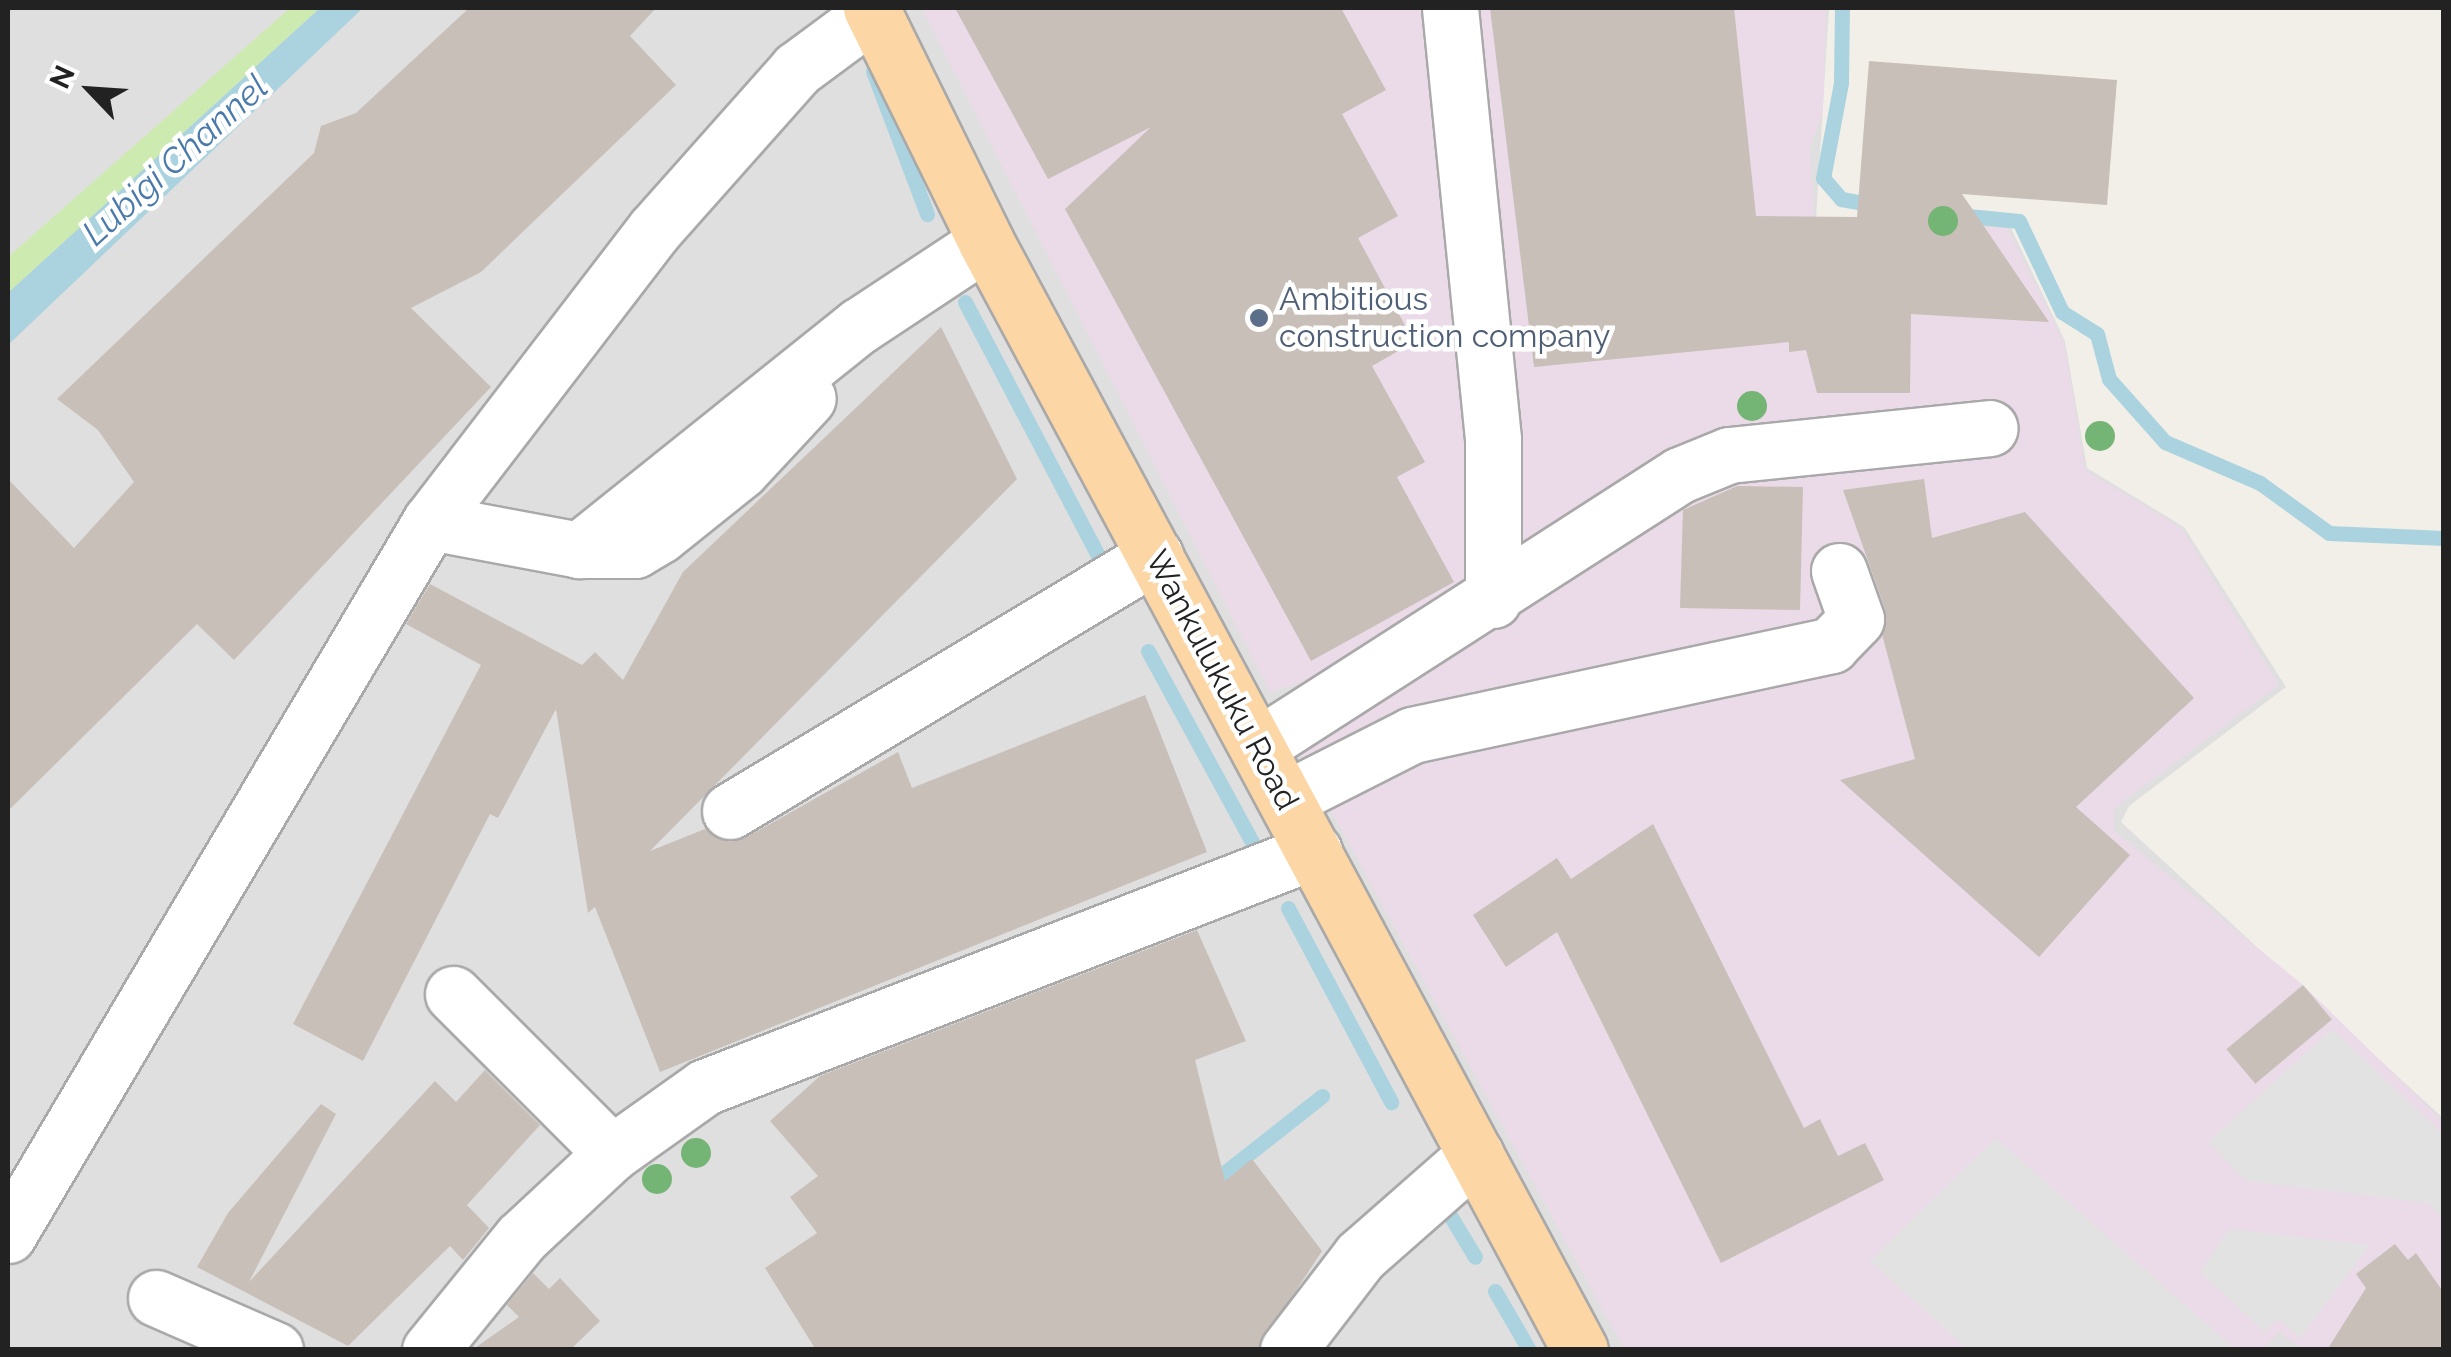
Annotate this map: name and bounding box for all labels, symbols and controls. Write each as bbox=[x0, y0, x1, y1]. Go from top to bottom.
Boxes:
north arrow bbox=[40, 40, 140, 140]
text: N bbox=[43, 60, 82, 94]
water label: Lubigi Channel bbox=[74, 66, 276, 254]
place label: Ambitious construction company bbox=[1279, 281, 1610, 356]
marker: Ambitious construction company bbox=[1248, 307, 1270, 329]
street label: Wankulukuku Road bbox=[1137, 544, 1307, 816]

